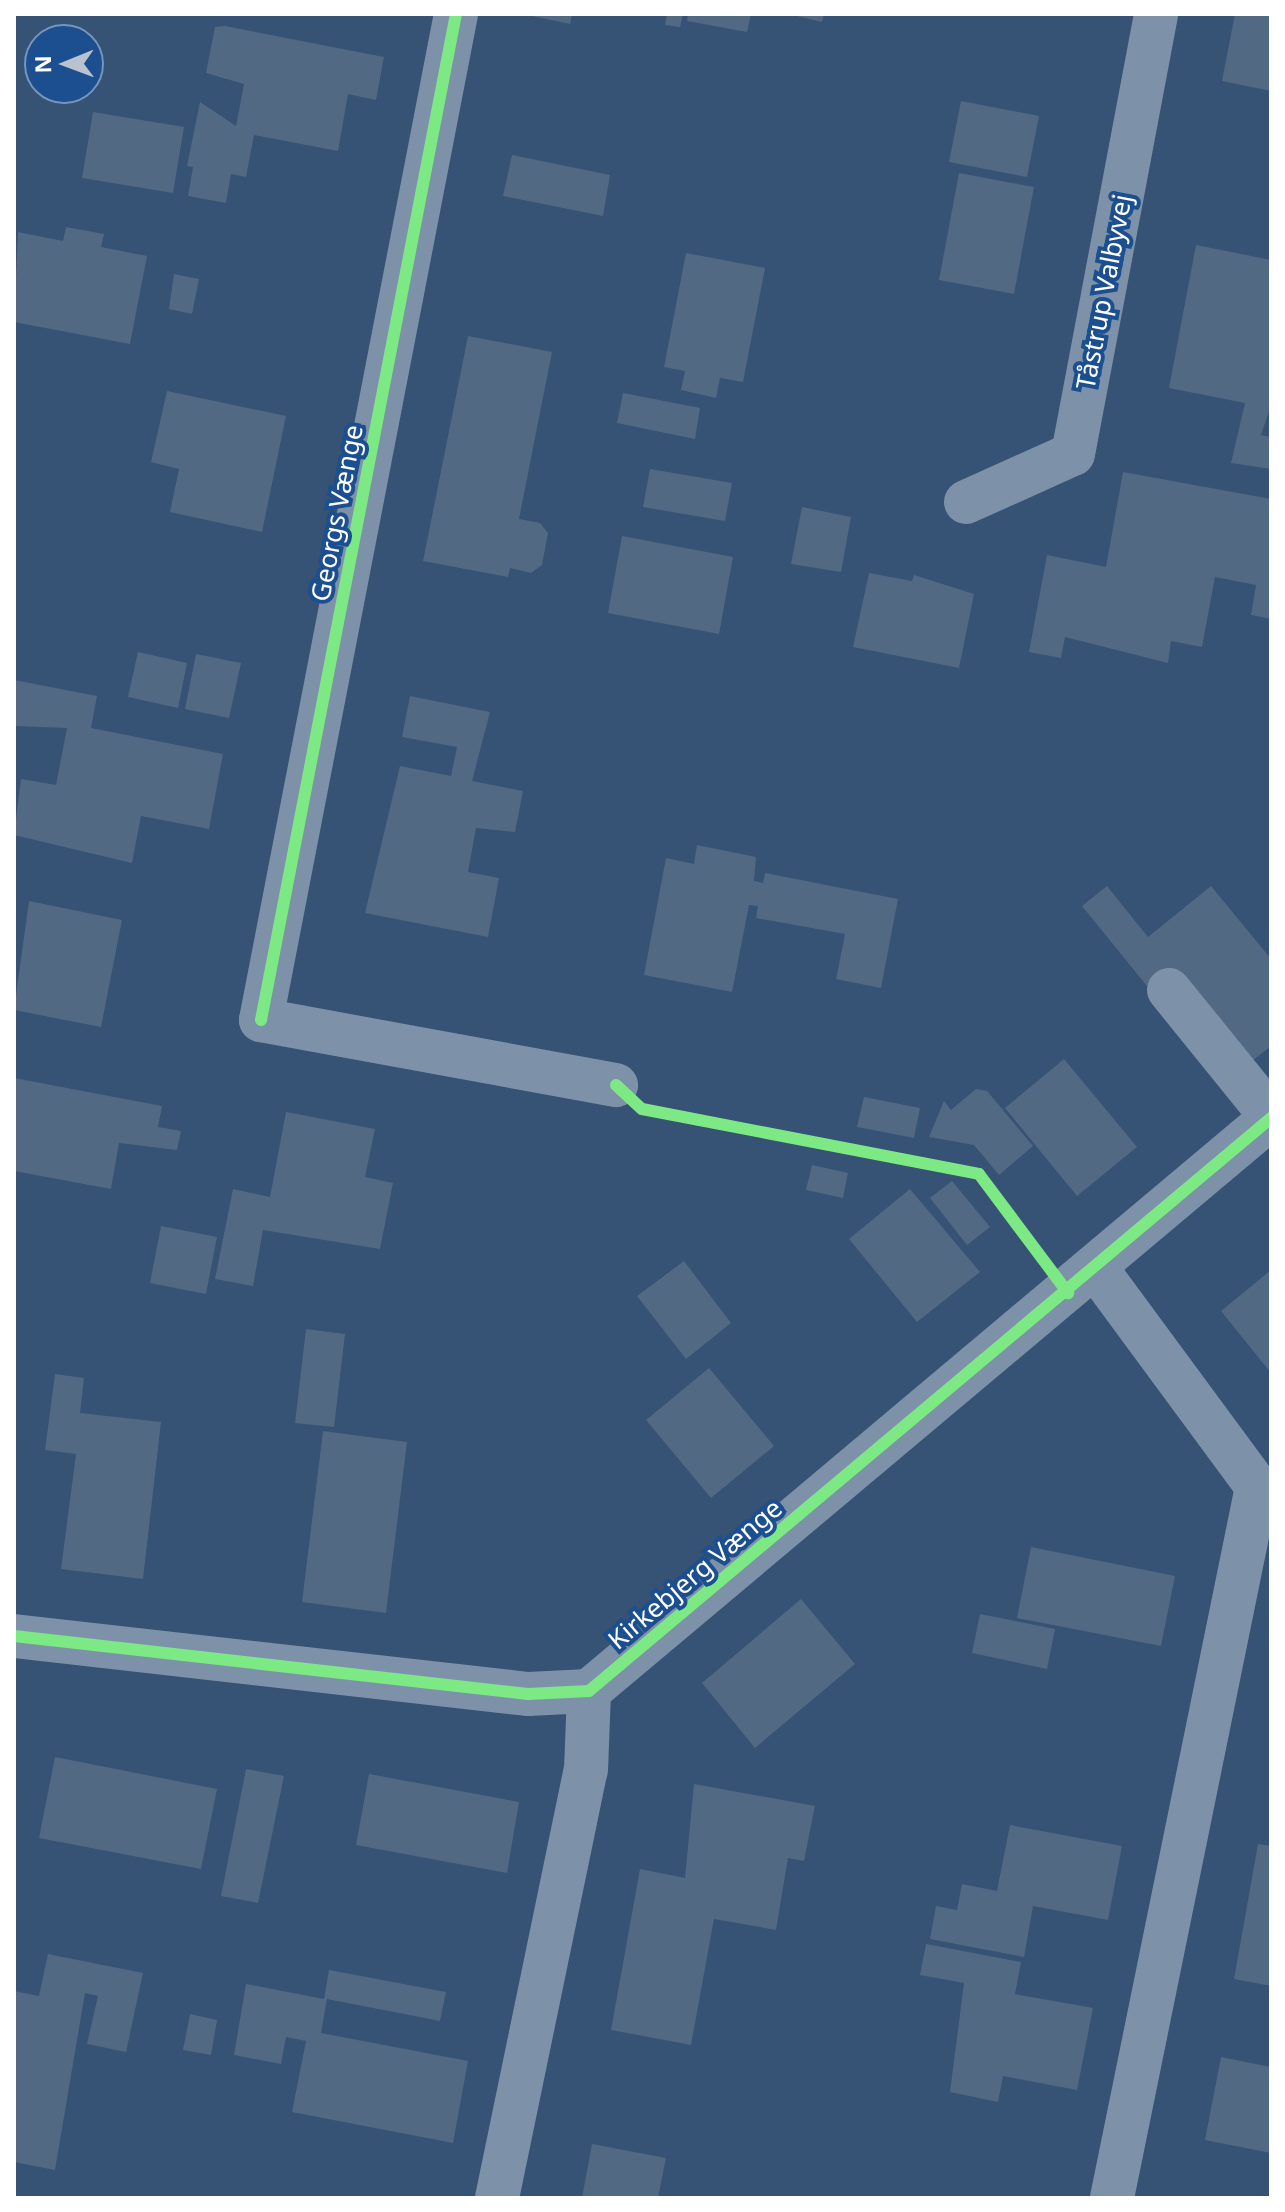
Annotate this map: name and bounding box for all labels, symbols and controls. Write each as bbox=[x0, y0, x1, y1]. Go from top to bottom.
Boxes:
north arrow bbox=[24, 24, 104, 104]
text: N bbox=[27, 55, 57, 74]
street label: Tåstrup Valbyvej bbox=[1070, 192, 1138, 392]
street label: Georgs Vænge bbox=[305, 422, 369, 604]
street label: Kirkebjerg Vænge bbox=[602, 1492, 788, 1656]

